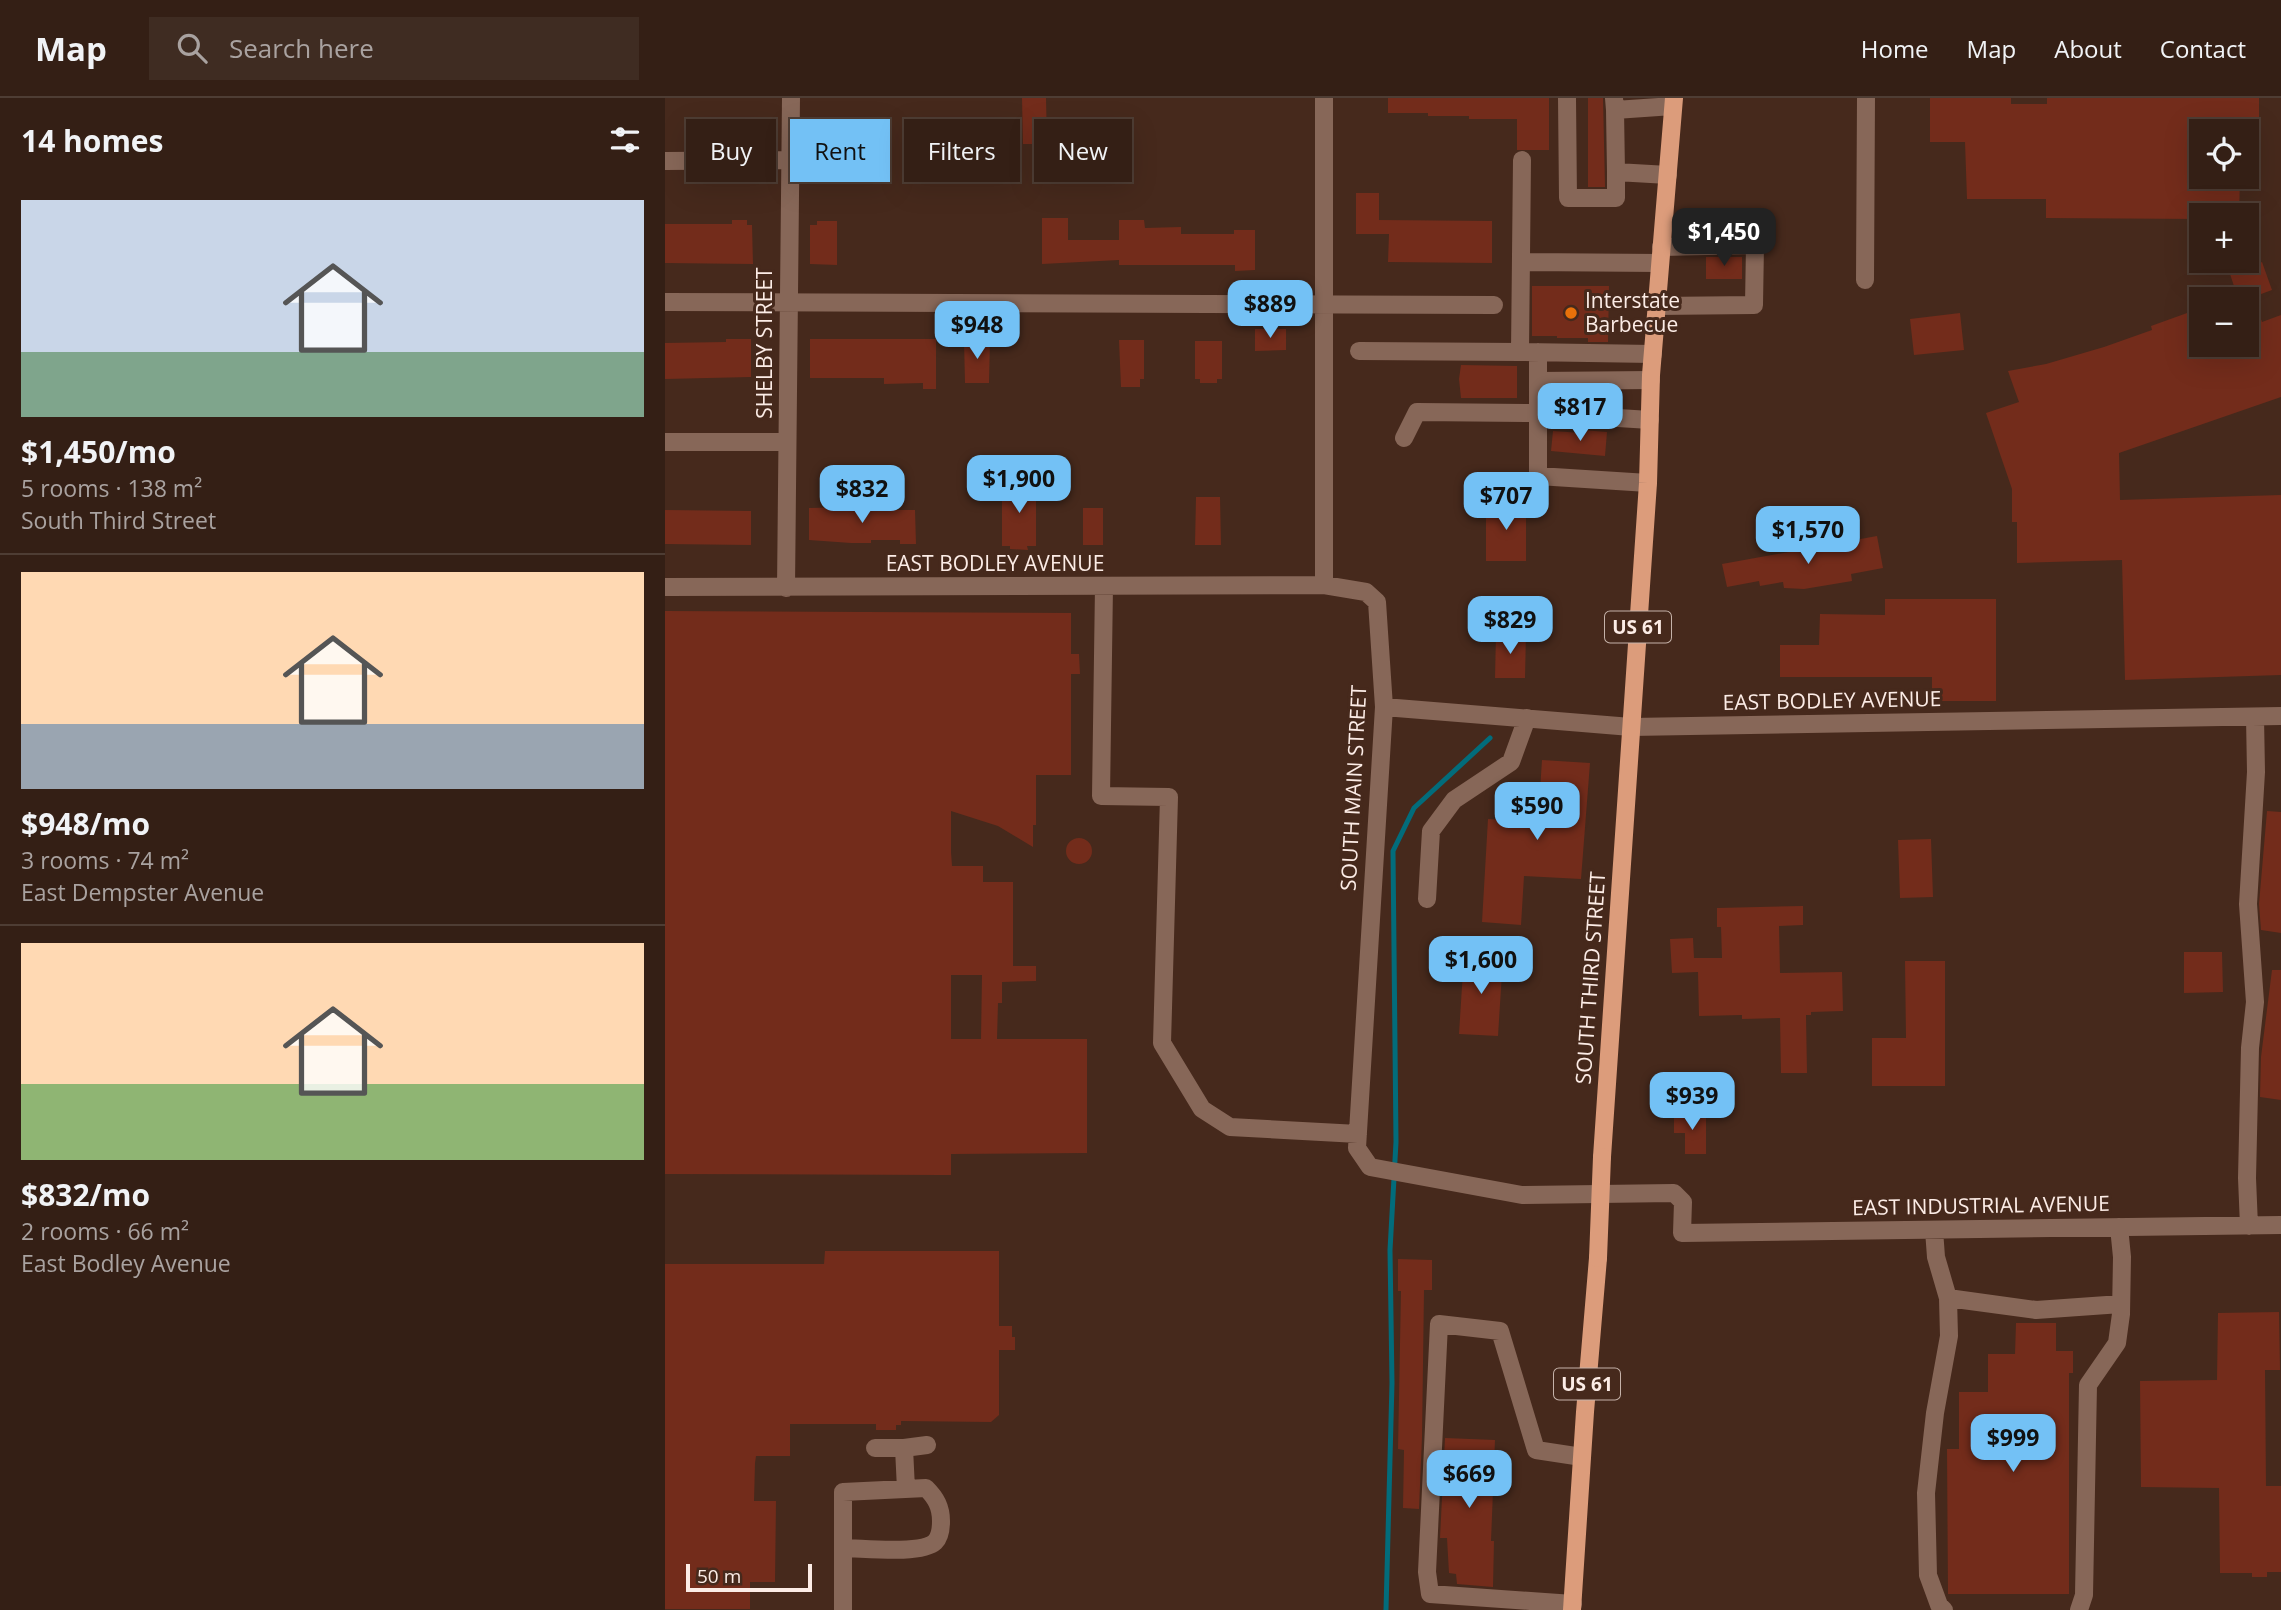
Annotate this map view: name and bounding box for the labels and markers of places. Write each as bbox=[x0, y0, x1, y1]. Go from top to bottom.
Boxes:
pin: $1,450 bbox=[1667, 208, 1781, 268]
pin: $889 bbox=[1229, 280, 1311, 340]
place label: Interstate Barbecue bbox=[1585, 286, 1680, 338]
pin: $948 bbox=[936, 302, 1018, 361]
marker: Interstate Barbecue bbox=[1563, 305, 1579, 321]
pin: $817 bbox=[1539, 384, 1621, 443]
pin: $1,900 bbox=[962, 456, 1076, 515]
pin: $832 bbox=[821, 466, 903, 525]
pin: $707 bbox=[1465, 472, 1547, 532]
pin: $1,570 bbox=[1751, 506, 1865, 566]
pin: $829 bbox=[1469, 596, 1551, 656]
pin: $590 bbox=[1496, 782, 1578, 842]
pin: $1,600 bbox=[1424, 936, 1538, 996]
pin: $939 bbox=[1651, 1072, 1733, 1132]
pin: $999 bbox=[1972, 1414, 2054, 1474]
pin: $669 bbox=[1428, 1450, 1510, 1510]

